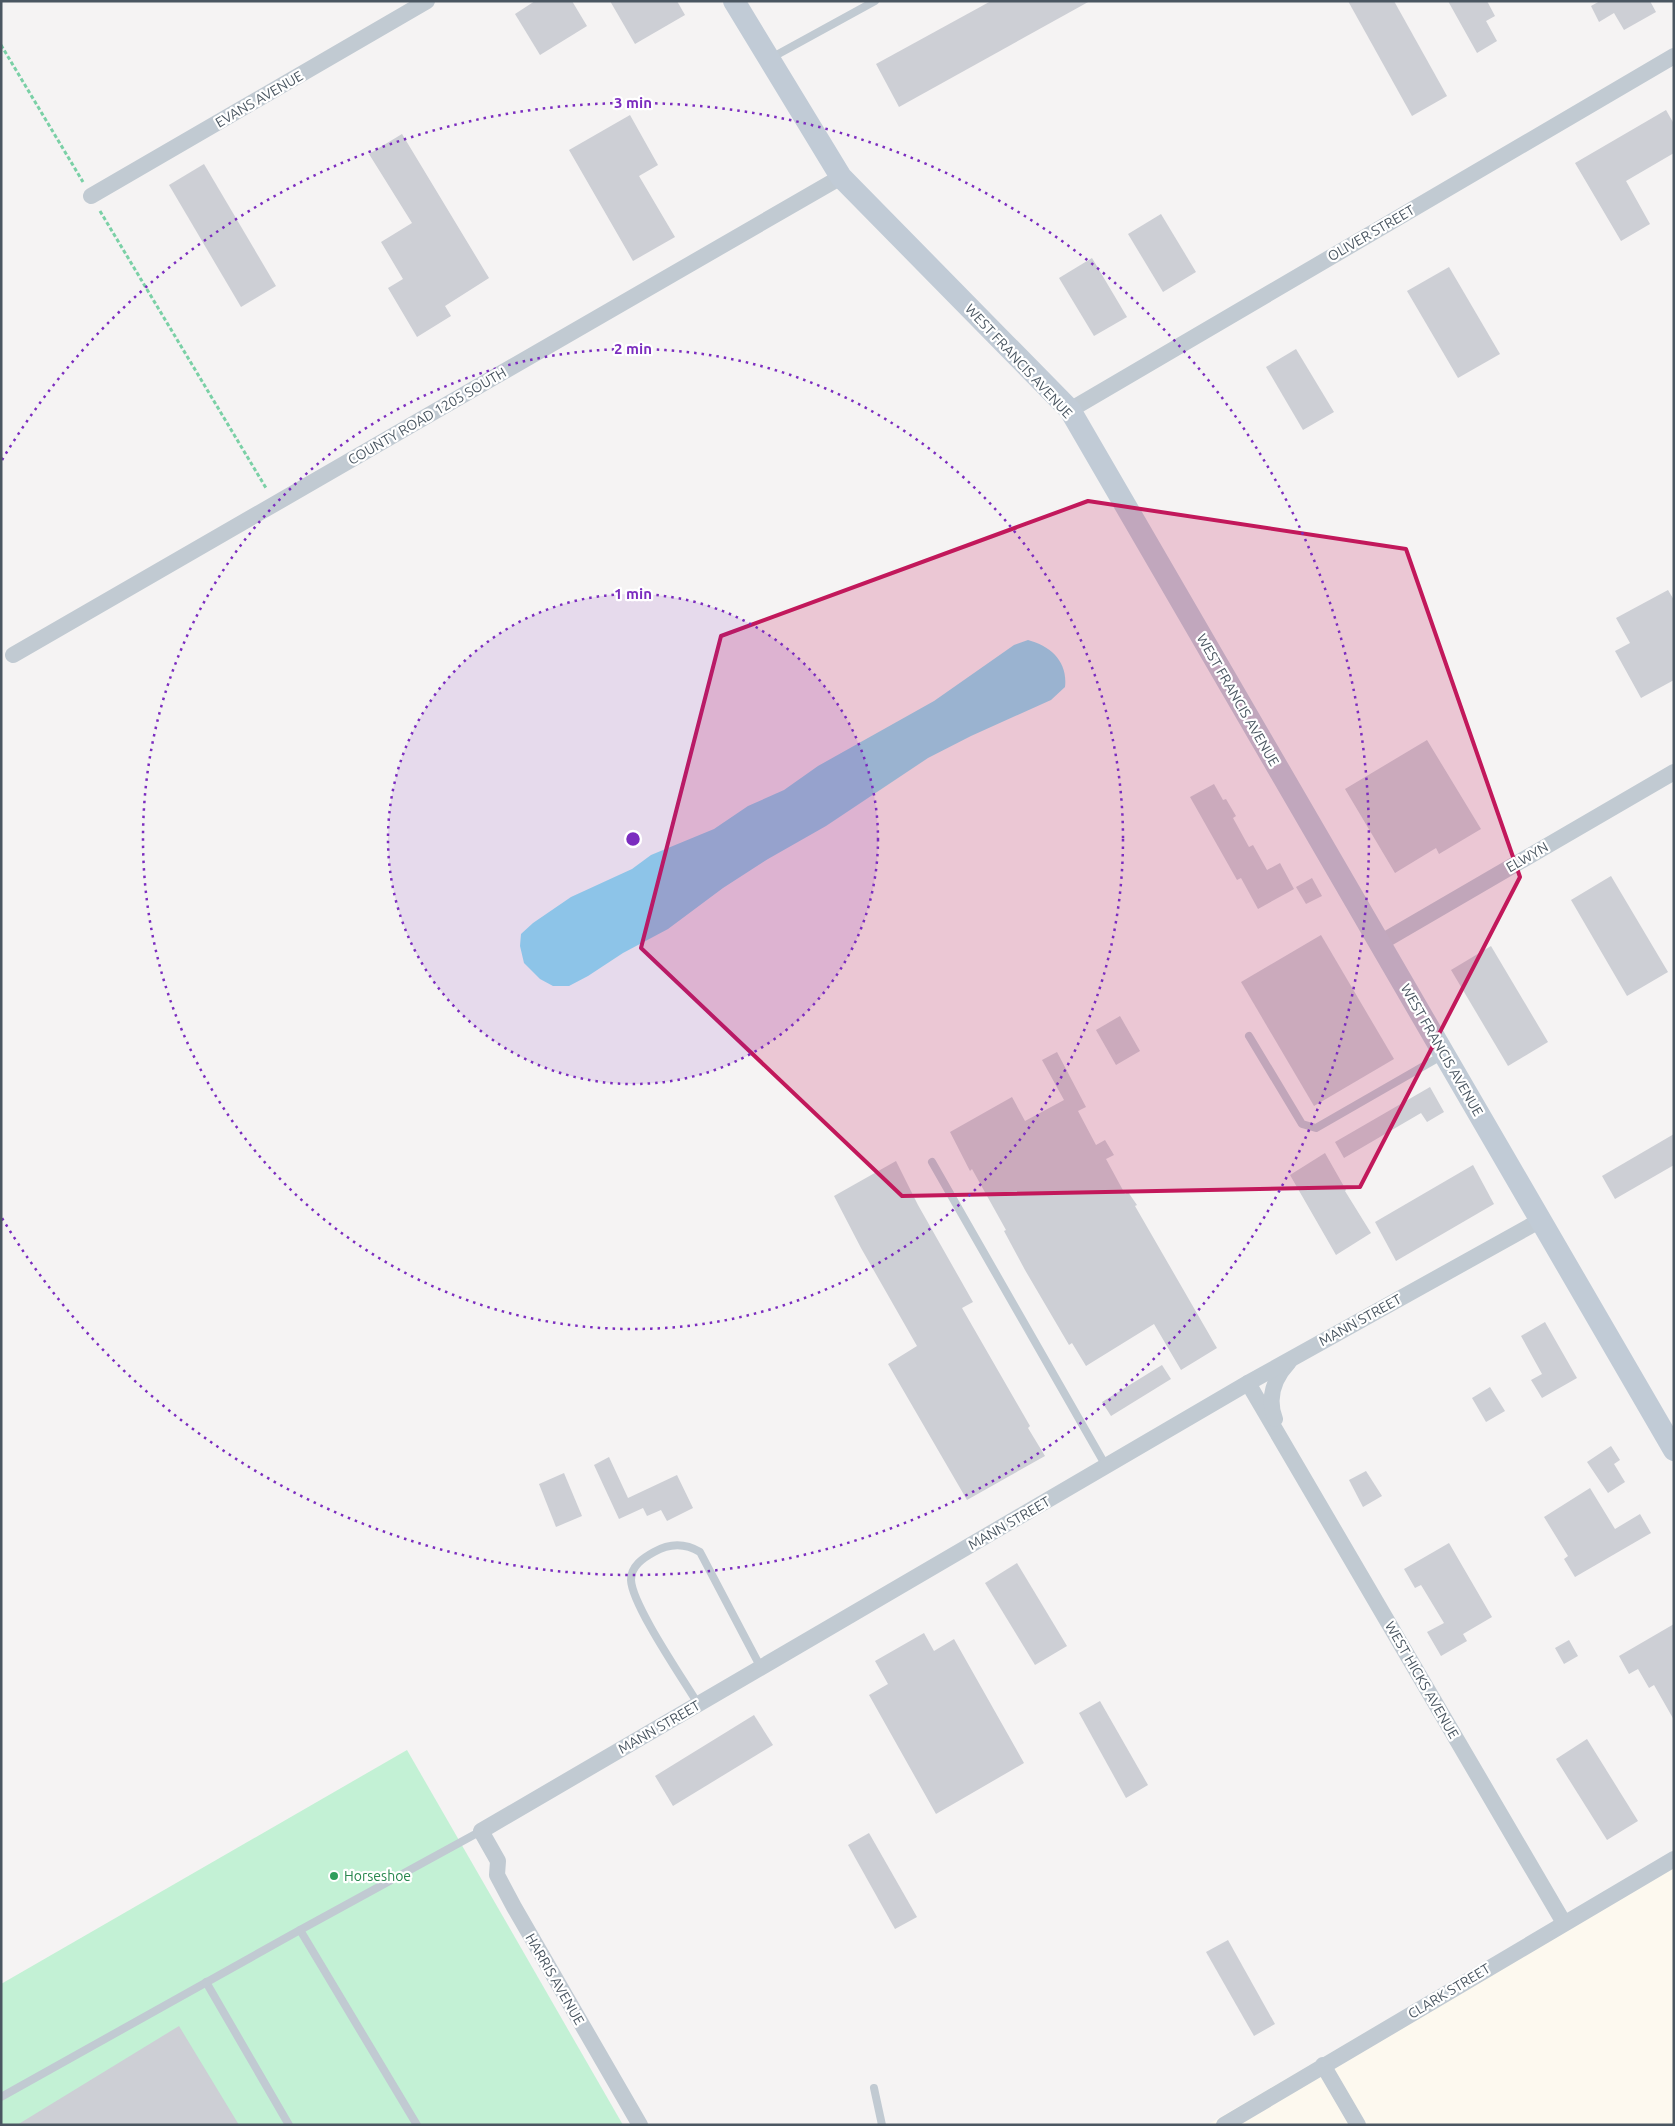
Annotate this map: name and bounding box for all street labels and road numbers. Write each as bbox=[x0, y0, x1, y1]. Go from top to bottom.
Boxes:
street label: EVANS AVENUE bbox=[212, 67, 306, 130]
street label: OLIVER STREET bbox=[1325, 202, 1417, 264]
street label: WEST FRANCIS AVENUE bbox=[962, 301, 1076, 421]
street label: COUNTY ROAD 1205 SOUTH bbox=[345, 364, 509, 468]
street label: WEST FRANCIS AVENUE bbox=[1194, 631, 1282, 769]
street label: ELWYN bbox=[1503, 839, 1551, 875]
street label: WEST FRANCIS AVENUE bbox=[1398, 981, 1486, 1119]
street label: MANN STREET bbox=[1316, 1291, 1404, 1349]
street label: MANN STREET bbox=[965, 1493, 1053, 1553]
street label: WEST HICKS AVENUE bbox=[1382, 1619, 1462, 1742]
street label: MANN STREET bbox=[615, 1697, 703, 1757]
street label: HARRIS AVENUE bbox=[522, 1930, 588, 2028]
street label: CLARK STREET bbox=[1405, 1960, 1493, 2022]

